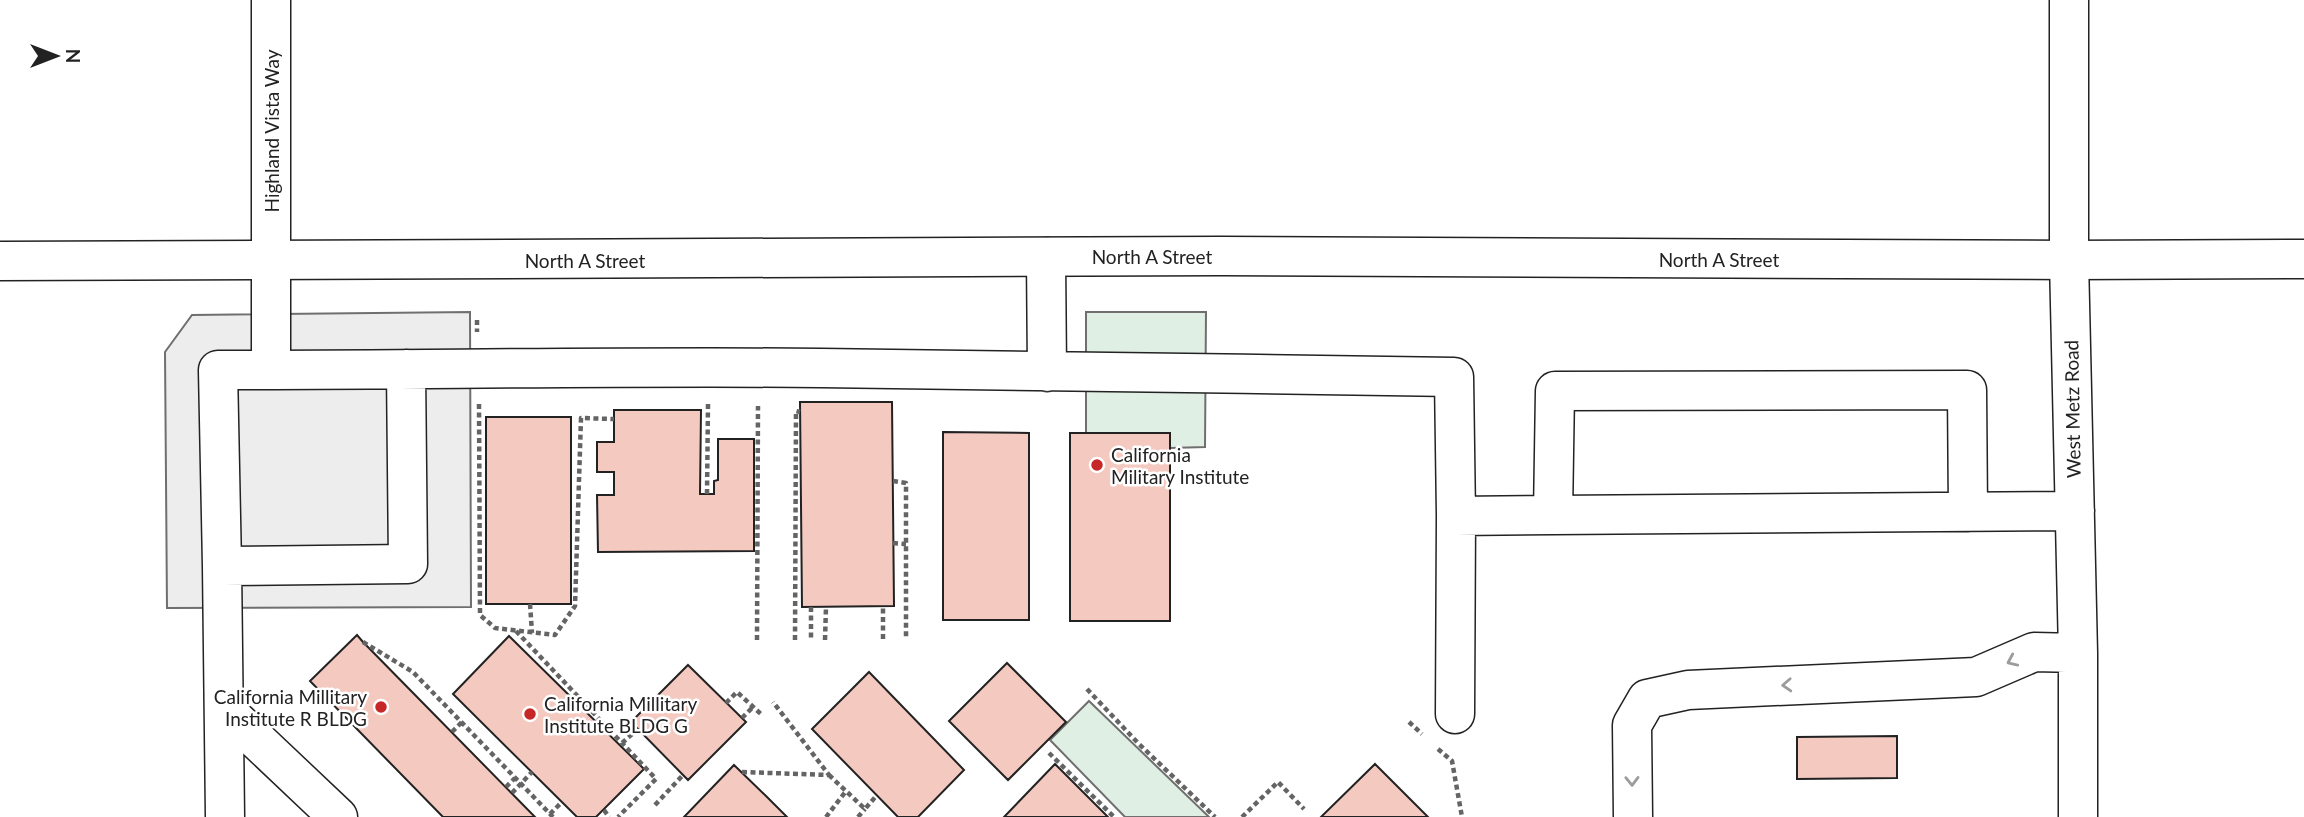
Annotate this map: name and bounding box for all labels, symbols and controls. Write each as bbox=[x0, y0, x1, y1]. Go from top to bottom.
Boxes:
north arrow bbox=[21, 21, 91, 91]
text: N bbox=[62, 49, 85, 63]
street label: Highland Vista Way bbox=[260, 49, 283, 212]
street label: North A Street bbox=[1092, 245, 1213, 268]
street label: North A Street bbox=[1659, 248, 1780, 271]
street label: North A Street bbox=[525, 249, 646, 272]
street label: West Metz Road bbox=[2059, 340, 2085, 478]
place label: California Military Institute bbox=[1111, 443, 1249, 488]
marker: California Military Institute bbox=[1089, 457, 1105, 473]
one-way arrow bbox=[2006, 653, 2019, 667]
one-way arrow bbox=[1782, 678, 1793, 693]
place label: California Millitary Institute R BLDG bbox=[214, 685, 367, 730]
place label: California Millitary Institute BLDG G bbox=[544, 692, 697, 737]
marker: California Millitary Institute R BLDG bbox=[373, 699, 389, 715]
marker: California Millitary Institute BLDG G bbox=[522, 706, 538, 722]
one-way arrow bbox=[1625, 776, 1640, 787]

